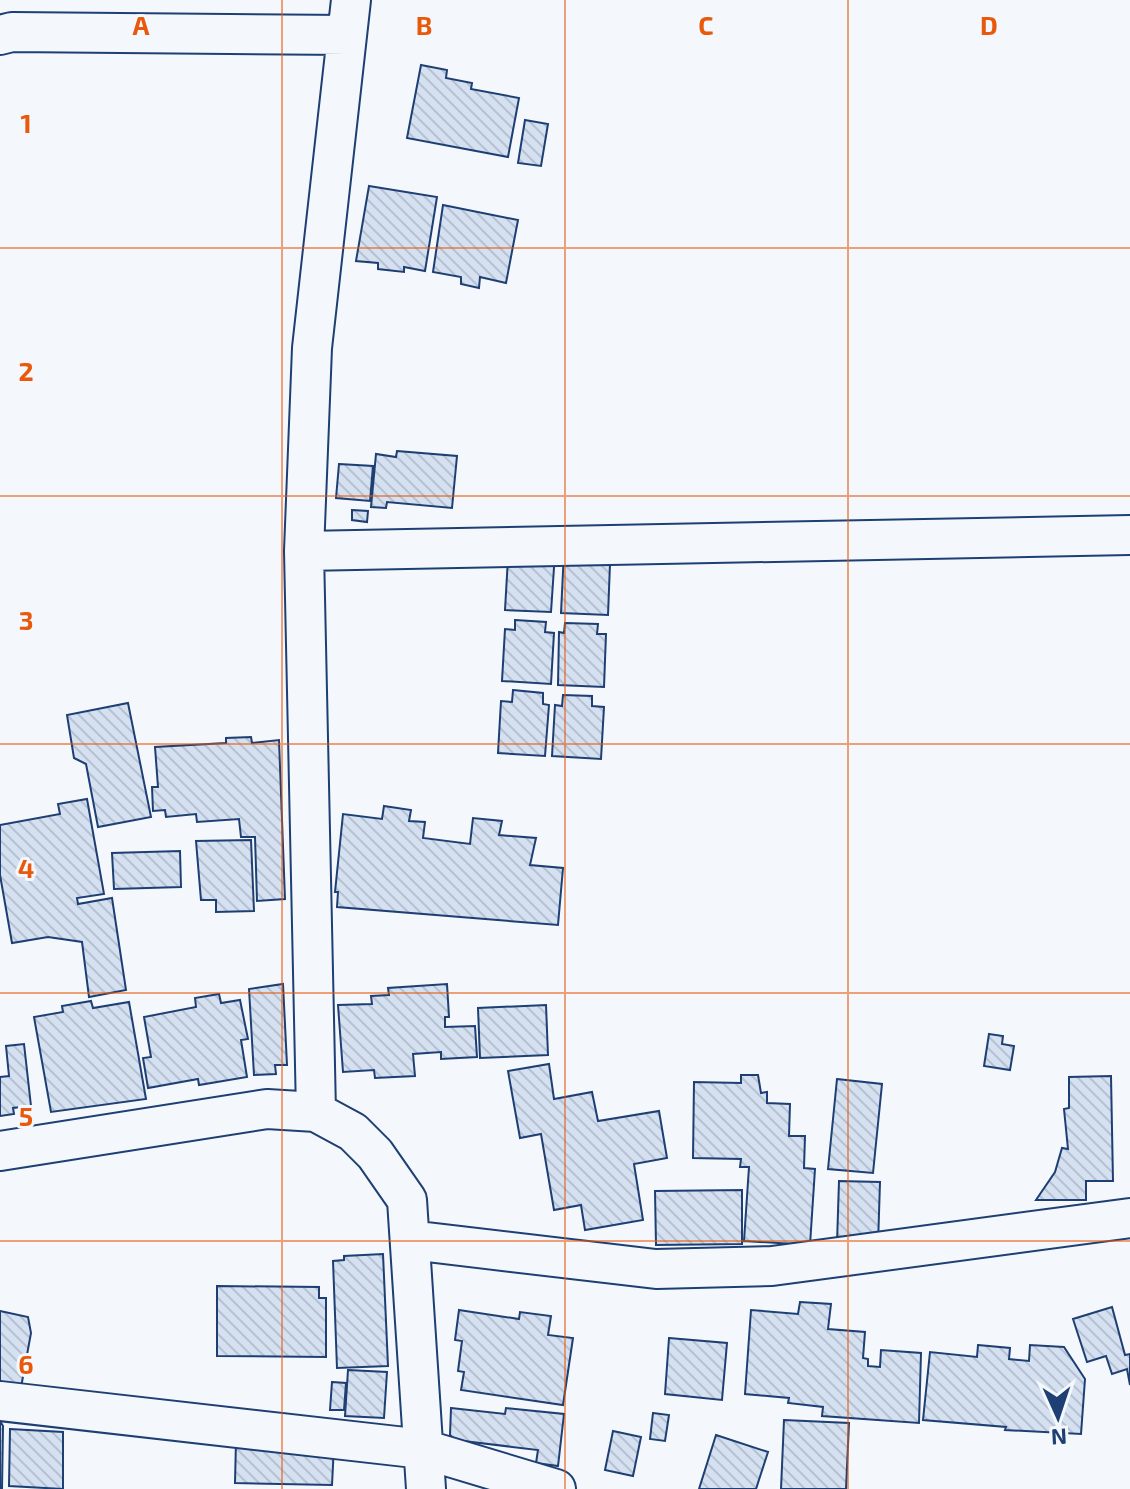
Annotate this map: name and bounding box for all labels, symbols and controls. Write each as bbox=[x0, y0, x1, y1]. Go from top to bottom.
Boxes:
text: A bbox=[133, 9, 150, 40]
text: B bbox=[416, 9, 432, 40]
text: C bbox=[698, 9, 714, 40]
text: D bbox=[980, 9, 998, 40]
text: 1 bbox=[20, 107, 32, 138]
text: 2 bbox=[18, 355, 34, 386]
text: 3 bbox=[19, 604, 33, 635]
text: 4 bbox=[18, 852, 34, 883]
text: 5 bbox=[19, 1100, 33, 1131]
text: 6 bbox=[18, 1348, 34, 1379]
north arrow bbox=[1018, 1377, 1098, 1457]
text: N bbox=[1050, 1425, 1068, 1451]

